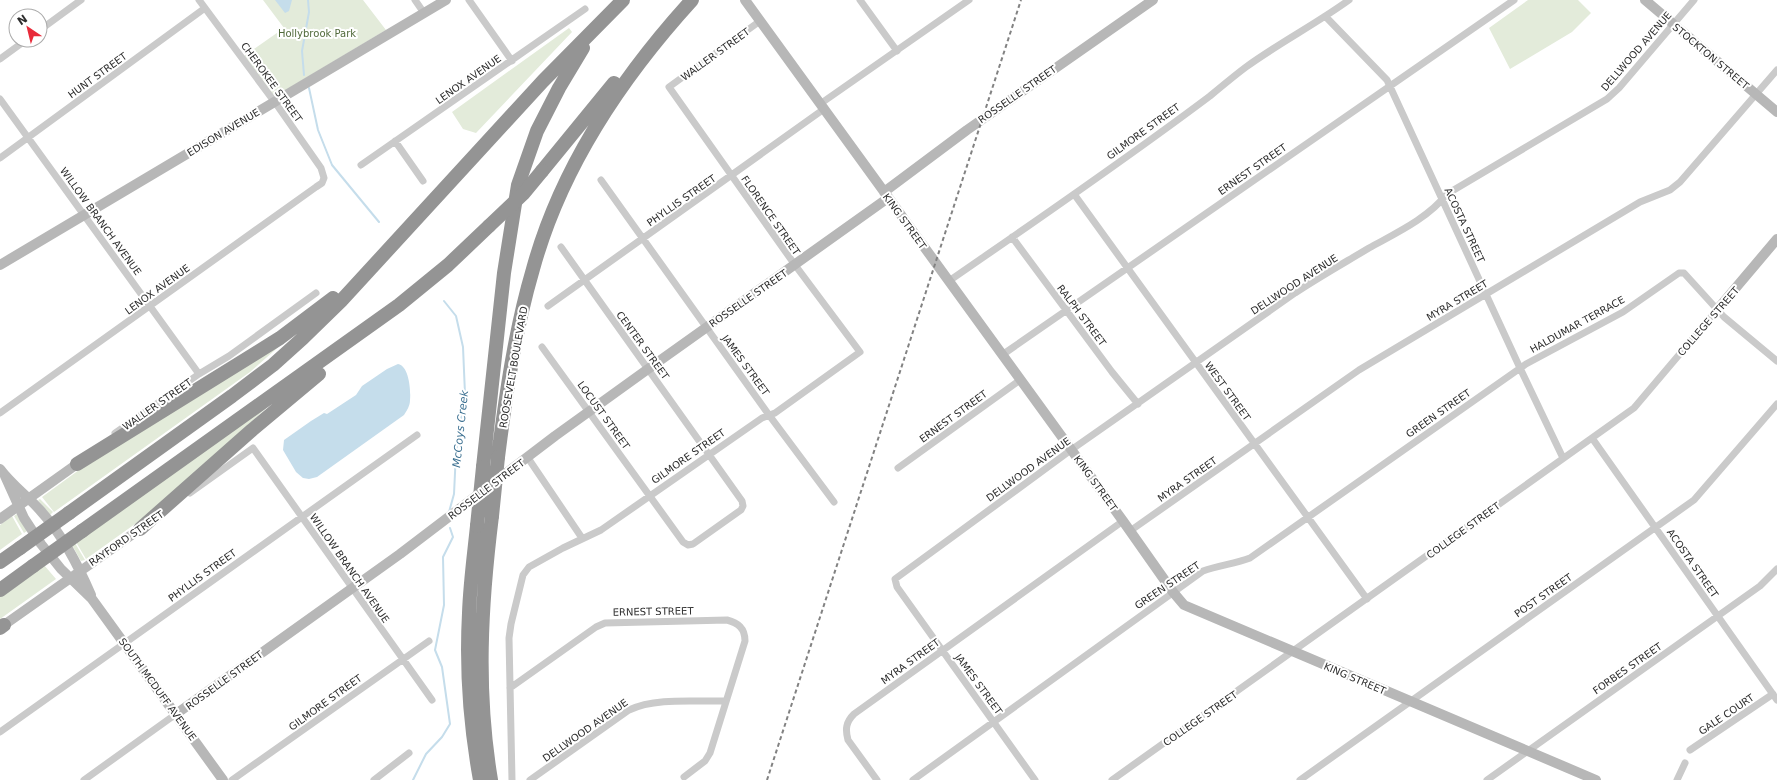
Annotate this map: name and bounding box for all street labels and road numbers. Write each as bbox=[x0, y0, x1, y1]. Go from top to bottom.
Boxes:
street label: DELLWOOD AVENUE bbox=[1599, 10, 1674, 93]
street label: STOCKTON STREET bbox=[1670, 21, 1752, 92]
street label: WALLER STREET bbox=[679, 25, 752, 83]
street label: CHEROKEE STREET bbox=[239, 40, 305, 125]
street label: HUNT STREET bbox=[66, 50, 129, 100]
street label: LENOX AVENUE bbox=[434, 53, 503, 106]
street label: ROSSELLE STREET bbox=[976, 63, 1059, 125]
street label: GILMORE STREET bbox=[1105, 101, 1183, 162]
street label: EDISON AVENUE bbox=[185, 107, 261, 158]
street label: ERNEST STREET bbox=[1216, 141, 1289, 197]
street label: WILLOW BRANCH AVENUE bbox=[58, 165, 143, 277]
street label: PHYLLIS STREET bbox=[645, 172, 719, 228]
street label: FLORENCE STREET bbox=[739, 174, 803, 258]
street label: ACOSTA STREET bbox=[1442, 186, 1487, 265]
street label: KING STREET bbox=[881, 191, 929, 252]
street label: DELLWOOD AVENUE bbox=[1249, 252, 1340, 317]
street label: LENOX AVENUE bbox=[123, 262, 192, 317]
street label: ROSSELLE STREET bbox=[707, 267, 790, 329]
street label: MYRA STREET bbox=[1425, 277, 1491, 323]
street label: RALPH STREET bbox=[1055, 283, 1109, 349]
street label: COLLEGE STREET bbox=[1675, 284, 1742, 358]
street label: HALDUMAR TERRACE bbox=[1528, 294, 1626, 355]
street label: ROOSEVELT BOULEVARD bbox=[497, 305, 530, 429]
street label: CENTER STREET bbox=[614, 309, 672, 382]
street label: JAMES STREET bbox=[719, 332, 772, 398]
street label: WEST STREET bbox=[1203, 360, 1253, 424]
street label: WALLER STREET bbox=[121, 376, 195, 432]
street label: LOCUST STREET bbox=[575, 379, 632, 452]
street label: GREEN STREET bbox=[1404, 387, 1473, 440]
street label: ERNEST STREET bbox=[917, 388, 990, 445]
street label: GILMORE STREET bbox=[649, 426, 728, 486]
street label: DELLWOOD AVENUE bbox=[984, 435, 1072, 504]
street label: KING STREET bbox=[1072, 453, 1120, 514]
street label: MYRA STREET bbox=[1156, 454, 1220, 504]
street label: ROSSELLE STREET bbox=[446, 457, 527, 522]
street label: COLLEGE STREET bbox=[1425, 500, 1503, 561]
street label: RAYFORD STREET bbox=[87, 508, 166, 568]
street label: WILLOW BRANCH AVENUE bbox=[308, 512, 392, 625]
street label: ACOSTA STREET bbox=[1665, 527, 1721, 600]
street label: PHYLLIS STREET bbox=[166, 547, 239, 604]
street label: GREEN STREET bbox=[1133, 559, 1203, 611]
street label: POST STREET bbox=[1512, 571, 1575, 619]
street label: ERNEST STREET bbox=[612, 605, 694, 618]
street label: SOUTH MCDUFF AVENUE bbox=[117, 636, 199, 743]
street label: MYRA STREET bbox=[879, 636, 942, 686]
street label: FORBES STREET bbox=[1591, 640, 1665, 696]
street label: ROSSELLE STREET bbox=[184, 648, 266, 712]
street label: JAMES STREET bbox=[952, 651, 1005, 717]
street label: KING STREET bbox=[1322, 660, 1388, 697]
street label: GILMORE STREET bbox=[287, 672, 365, 733]
street label: COLLEGE STREET bbox=[1161, 688, 1240, 748]
street label: GALE COURT bbox=[1697, 691, 1757, 737]
street label: DELLWOOD AVENUE bbox=[541, 697, 630, 764]

